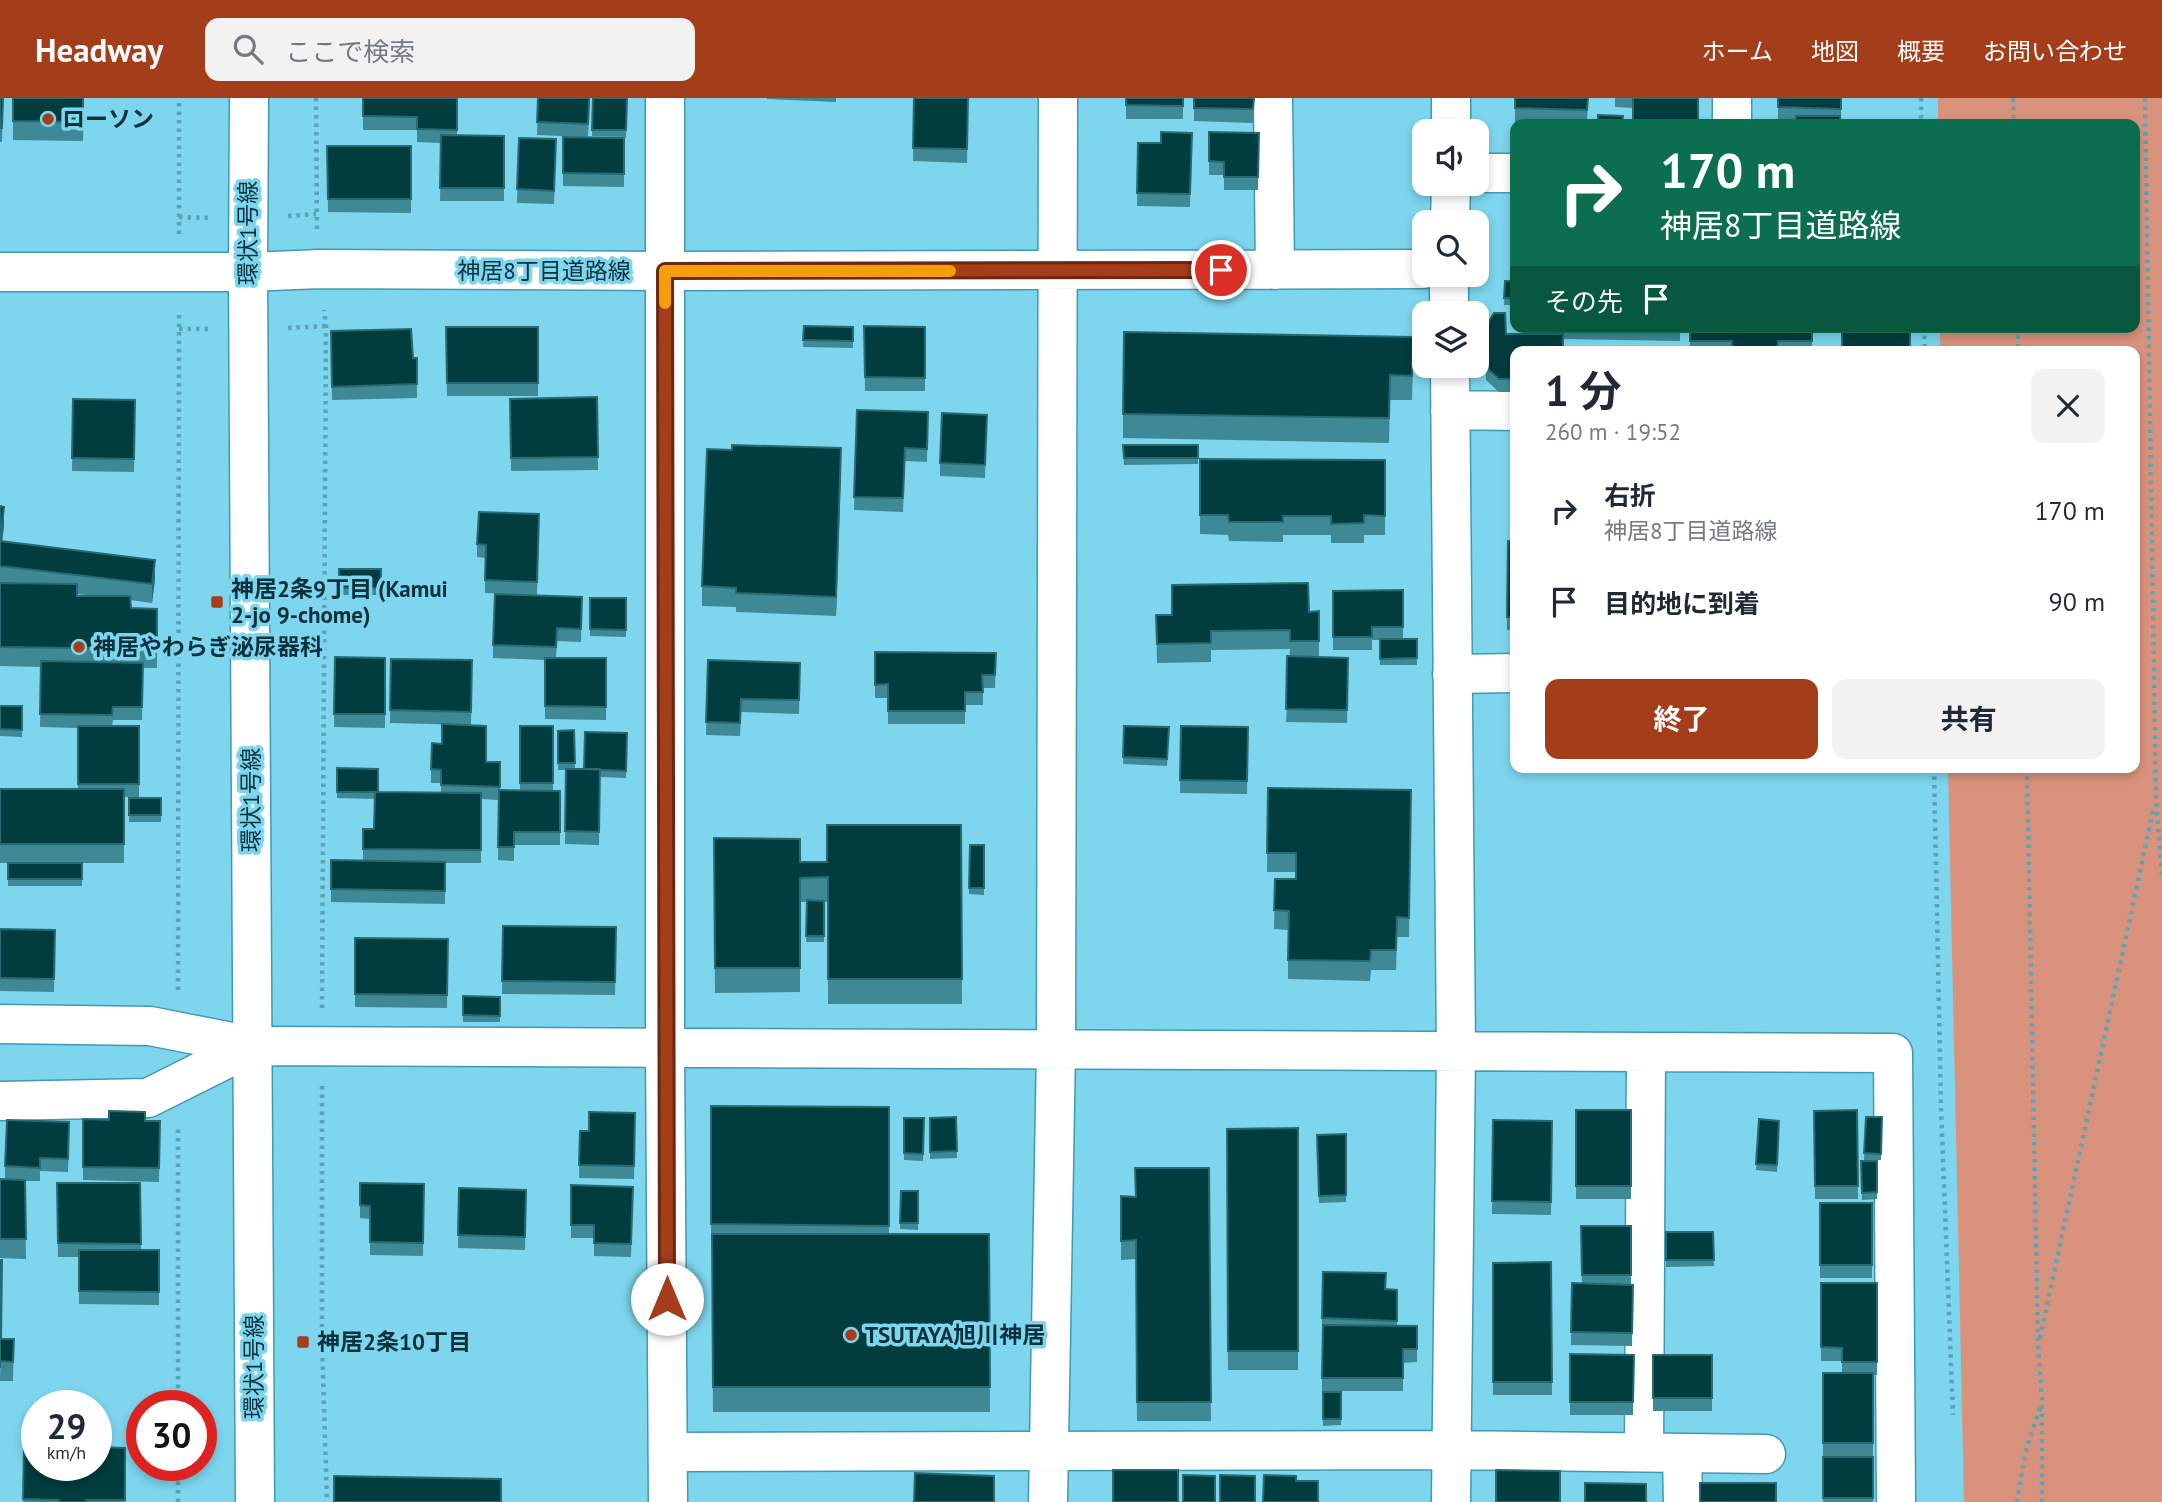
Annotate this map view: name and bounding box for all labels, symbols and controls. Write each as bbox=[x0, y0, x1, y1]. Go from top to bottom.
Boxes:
search box bbox=[205, 18, 695, 81]
text: Headway bbox=[35, 28, 163, 71]
icon: search bbox=[229, 30, 267, 68]
text: ここで検索 bbox=[285, 35, 415, 68]
text: ホーム bbox=[1702, 36, 1773, 67]
text: 地図 bbox=[1811, 36, 1859, 67]
text: 概要 bbox=[1897, 36, 1945, 67]
text: お問い合わせ bbox=[1983, 36, 2127, 67]
place label: ローソン bbox=[62, 104, 154, 133]
marker: ローソン bbox=[40, 111, 56, 127]
map controls bbox=[1412, 119, 1489, 378]
button: sound bbox=[1412, 119, 1489, 196]
text: 170 m bbox=[1660, 138, 1795, 202]
icon: right bbox=[1545, 147, 1636, 238]
street label: 環状1号線 bbox=[233, 181, 262, 285]
text: 神居8丁目道路線 bbox=[1660, 204, 1901, 246]
button: search bbox=[1412, 210, 1489, 287]
pin bbox=[1191, 240, 1251, 300]
icon: arrive bbox=[1202, 251, 1240, 289]
street label: 神居8丁目道路線 bbox=[457, 256, 631, 285]
icon: arrive bbox=[1637, 280, 1675, 318]
text: その先 bbox=[1545, 285, 1623, 318]
button: layers bbox=[1412, 301, 1489, 378]
text: 1 分 bbox=[1545, 363, 1621, 418]
button: close bbox=[2031, 369, 2105, 443]
text: 260 m · 19:52 bbox=[1545, 417, 1681, 446]
text: 右折 bbox=[1604, 479, 1656, 512]
icon: right bbox=[1545, 492, 1583, 530]
text: 170 m bbox=[2034, 494, 2105, 527]
text: 神居8丁目道路線 bbox=[1604, 516, 1778, 545]
place label: 神居2条9丁目 (Kamui 2-jo 9-chome) bbox=[231, 574, 448, 629]
icon: arrive bbox=[1545, 583, 1583, 621]
text: 90 m bbox=[2049, 585, 2105, 618]
text: 目的地に到着 bbox=[1604, 587, 1760, 620]
marker: 神居2条9丁目 (Kamui 2-jo 9-chome) bbox=[209, 594, 225, 610]
place label: 神居やわらぎ泌尿器科 bbox=[93, 632, 323, 661]
marker: 神居やわらぎ泌尿器科 bbox=[71, 639, 87, 655]
button: 終了 bbox=[1545, 679, 1818, 759]
button: 共有 bbox=[1832, 679, 2105, 759]
street label: 環状1号線 bbox=[236, 748, 265, 852]
position arrow bbox=[630, 1262, 704, 1336]
street label: 環状1号線 bbox=[239, 1315, 268, 1419]
place label: TSUTAYA旭川神居 bbox=[865, 1320, 1045, 1349]
place label: 神居2条10丁目 bbox=[317, 1327, 471, 1356]
marker: TSUTAYA旭川神居 bbox=[843, 1327, 859, 1343]
marker: 神居2条10丁目 bbox=[295, 1334, 311, 1350]
speed limit sign: 30 bbox=[126, 1390, 217, 1481]
text: 29 bbox=[47, 1403, 86, 1449]
text: km/h bbox=[47, 1441, 86, 1464]

